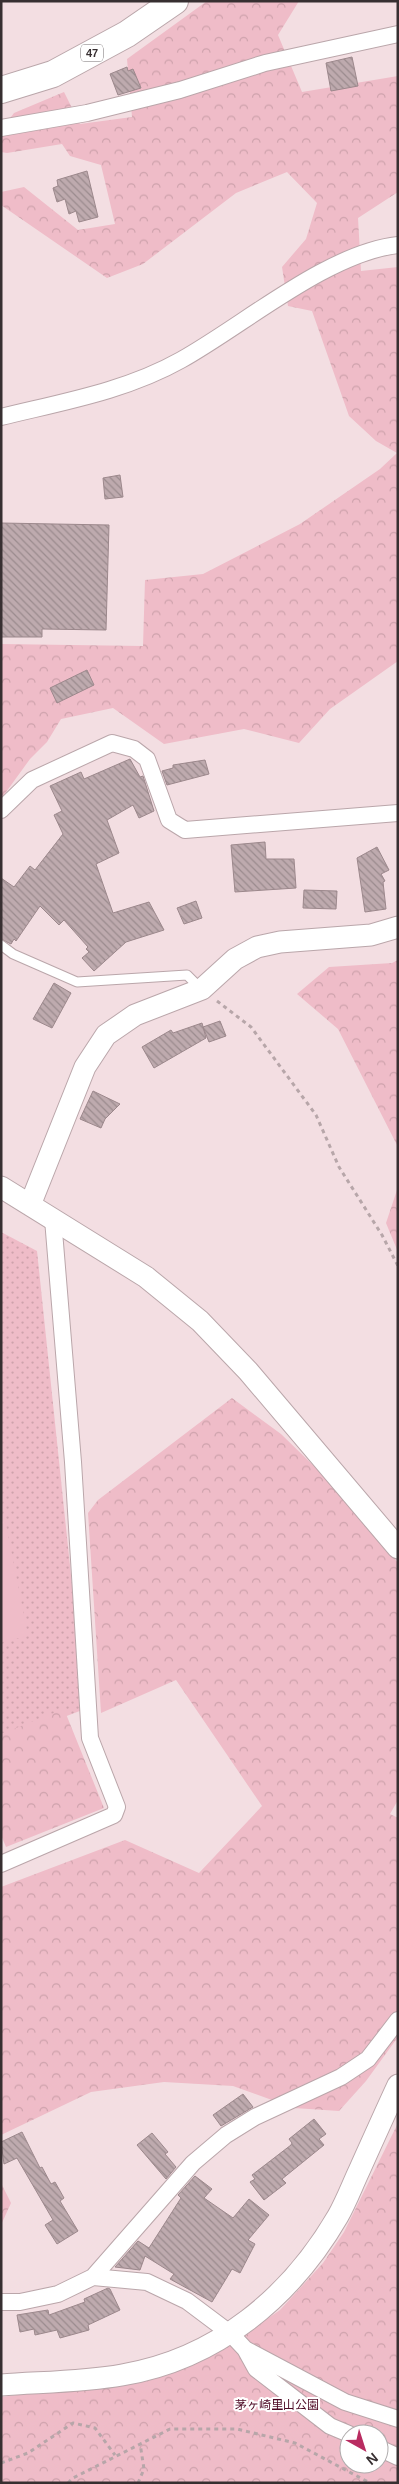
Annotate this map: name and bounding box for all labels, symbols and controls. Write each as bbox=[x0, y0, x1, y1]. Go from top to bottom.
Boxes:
road number: 47 bbox=[81, 44, 103, 62]
park label: 茅ヶ崎里山公園 bbox=[235, 2398, 319, 2412]
north arrow bbox=[339, 2424, 389, 2474]
text: N bbox=[363, 2450, 381, 2469]

